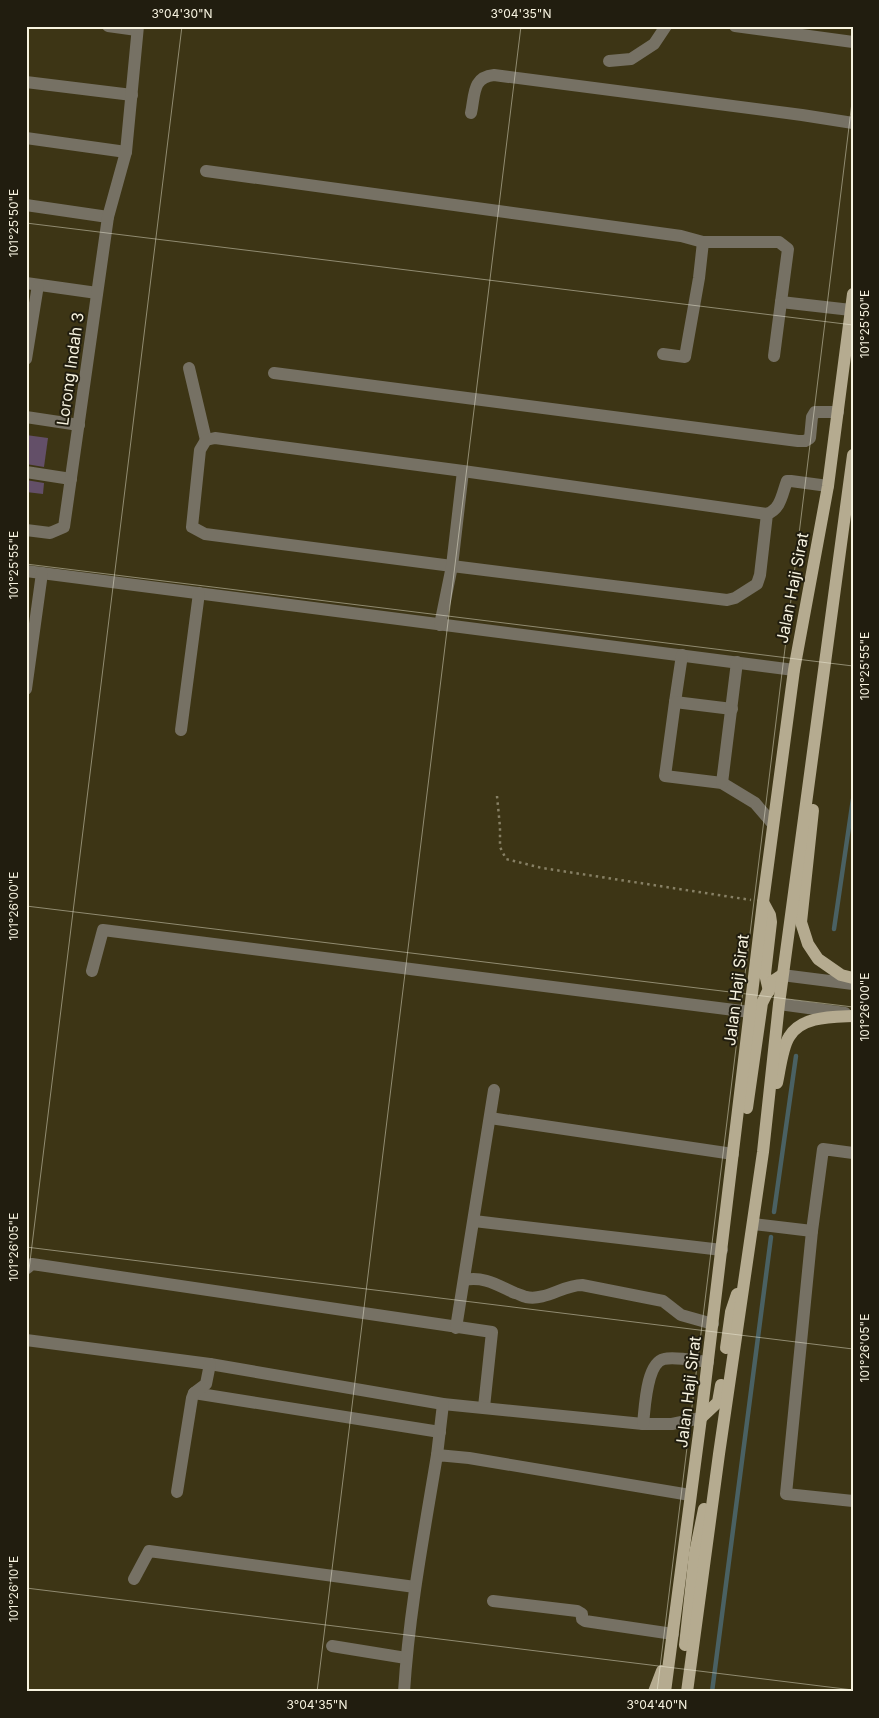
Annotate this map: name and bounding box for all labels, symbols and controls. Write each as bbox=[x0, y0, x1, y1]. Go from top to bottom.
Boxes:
text: 3°04'30"N bbox=[151, 6, 213, 21]
text: 3°04'35"N bbox=[491, 6, 551, 21]
text: 101°25'50"E bbox=[6, 189, 21, 257]
text: 101°25'50"E bbox=[857, 290, 872, 358]
street label: Lorong Indah 3 bbox=[52, 311, 88, 427]
text: 101°25'55"E bbox=[6, 531, 21, 599]
street label: Jalan Haji Sirat bbox=[771, 531, 813, 645]
text: 101°25'55"E bbox=[857, 632, 872, 700]
text: 101°26'00"E bbox=[6, 871, 21, 941]
street label: Jalan Haji Sirat bbox=[719, 933, 753, 1047]
text: 101°26'00"E bbox=[857, 972, 872, 1042]
text: 101°26'05"E bbox=[6, 1213, 21, 1281]
text: 101°26'05"E bbox=[857, 1314, 872, 1382]
street label: Jalan Haji Sirat bbox=[671, 1335, 705, 1449]
text: 101°26'10"E bbox=[6, 1556, 21, 1622]
text: 3°04'35"N bbox=[287, 1697, 347, 1712]
text: 3°04'40"N bbox=[627, 1697, 687, 1712]

